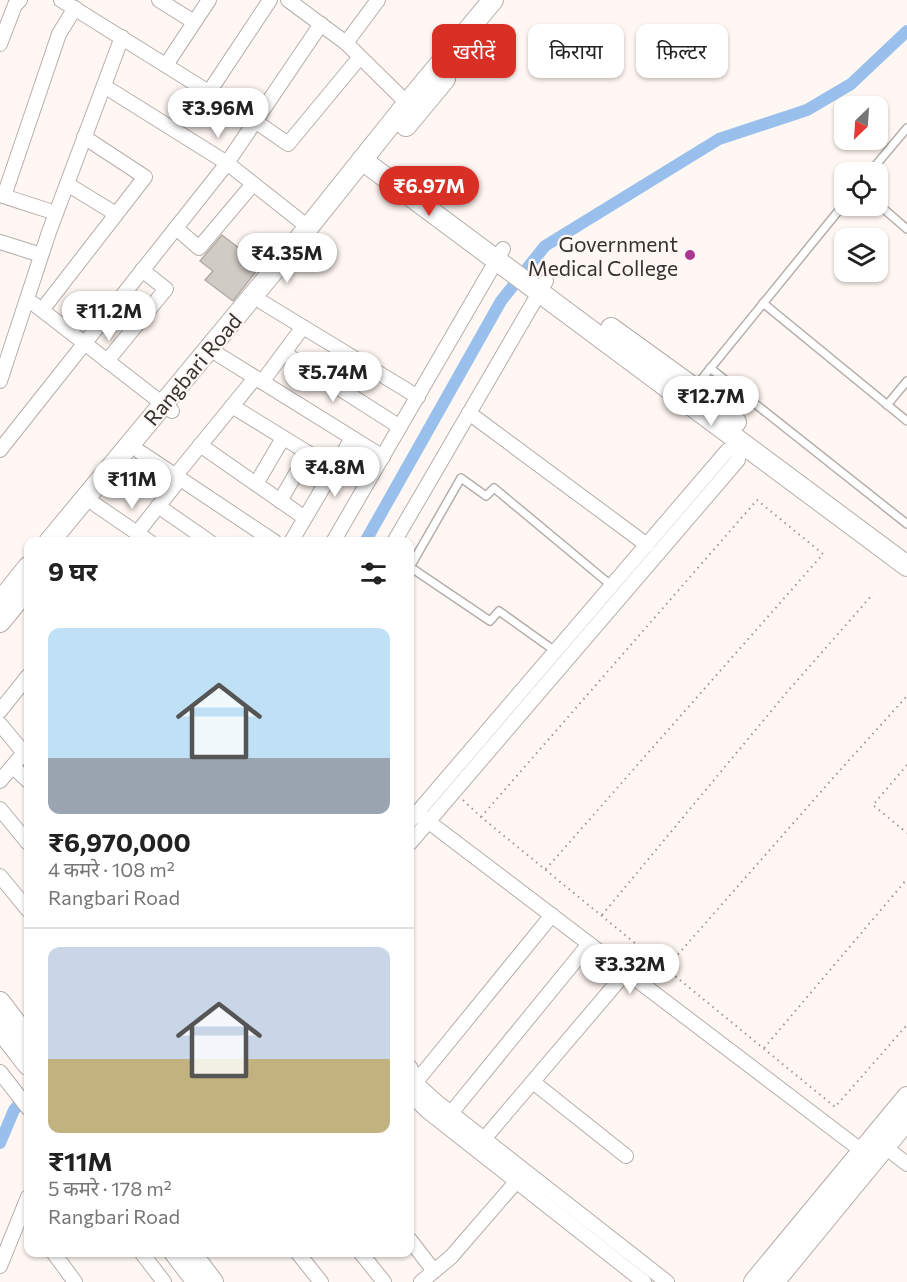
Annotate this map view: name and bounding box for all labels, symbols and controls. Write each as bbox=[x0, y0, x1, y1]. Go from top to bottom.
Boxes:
chip: खरीदें bbox=[432, 24, 516, 78]
chip: किराया bbox=[528, 24, 624, 78]
chip: फ़िल्टर bbox=[636, 24, 728, 78]
pin: ₹3.96M bbox=[169, 88, 267, 139]
text: ₹3.96M bbox=[182, 95, 254, 119]
north arrow bbox=[834, 96, 888, 150]
map controls bbox=[834, 96, 888, 282]
button: locate bbox=[834, 162, 888, 216]
pin: ₹6.97M bbox=[380, 166, 478, 217]
text: ₹6.97M bbox=[393, 173, 465, 197]
button: layers bbox=[834, 228, 888, 282]
place label: Government Medical College bbox=[528, 231, 678, 280]
pin: ₹4.35M bbox=[238, 233, 336, 284]
text: ₹4.35M bbox=[251, 240, 323, 264]
marker: Government Medical College bbox=[683, 248, 697, 262]
pin: ₹11.2M bbox=[60, 291, 158, 342]
text: ₹11.2M bbox=[76, 298, 142, 322]
street label: Rangbari Road bbox=[138, 308, 246, 430]
pin: ₹5.74M bbox=[284, 352, 382, 403]
text: ₹5.74M bbox=[298, 359, 368, 383]
pin: ₹12.7M bbox=[662, 376, 760, 427]
text: ₹12.7M bbox=[677, 383, 745, 407]
pin: ₹4.8M bbox=[293, 447, 377, 498]
text: ₹4.8M bbox=[305, 454, 365, 478]
pin: ₹11M bbox=[96, 459, 168, 510]
text: ₹11M bbox=[107, 466, 157, 490]
text: 9 घर bbox=[48, 555, 97, 586]
icon: filters bbox=[357, 557, 390, 590]
icon: home bbox=[165, 667, 273, 775]
text: ₹6,970,000 bbox=[48, 826, 191, 857]
text: 4 कमरे · 108 m² bbox=[48, 857, 175, 881]
text: Rangbari Road bbox=[48, 885, 180, 909]
pin: ₹3.32M bbox=[581, 944, 679, 995]
text: ₹3.32M bbox=[594, 951, 666, 975]
icon: home bbox=[165, 986, 273, 1094]
text: ₹11M bbox=[48, 1145, 113, 1176]
text: 5 कमरे · 178 m² bbox=[48, 1176, 172, 1200]
text: Rangbari Road bbox=[48, 1204, 180, 1228]

